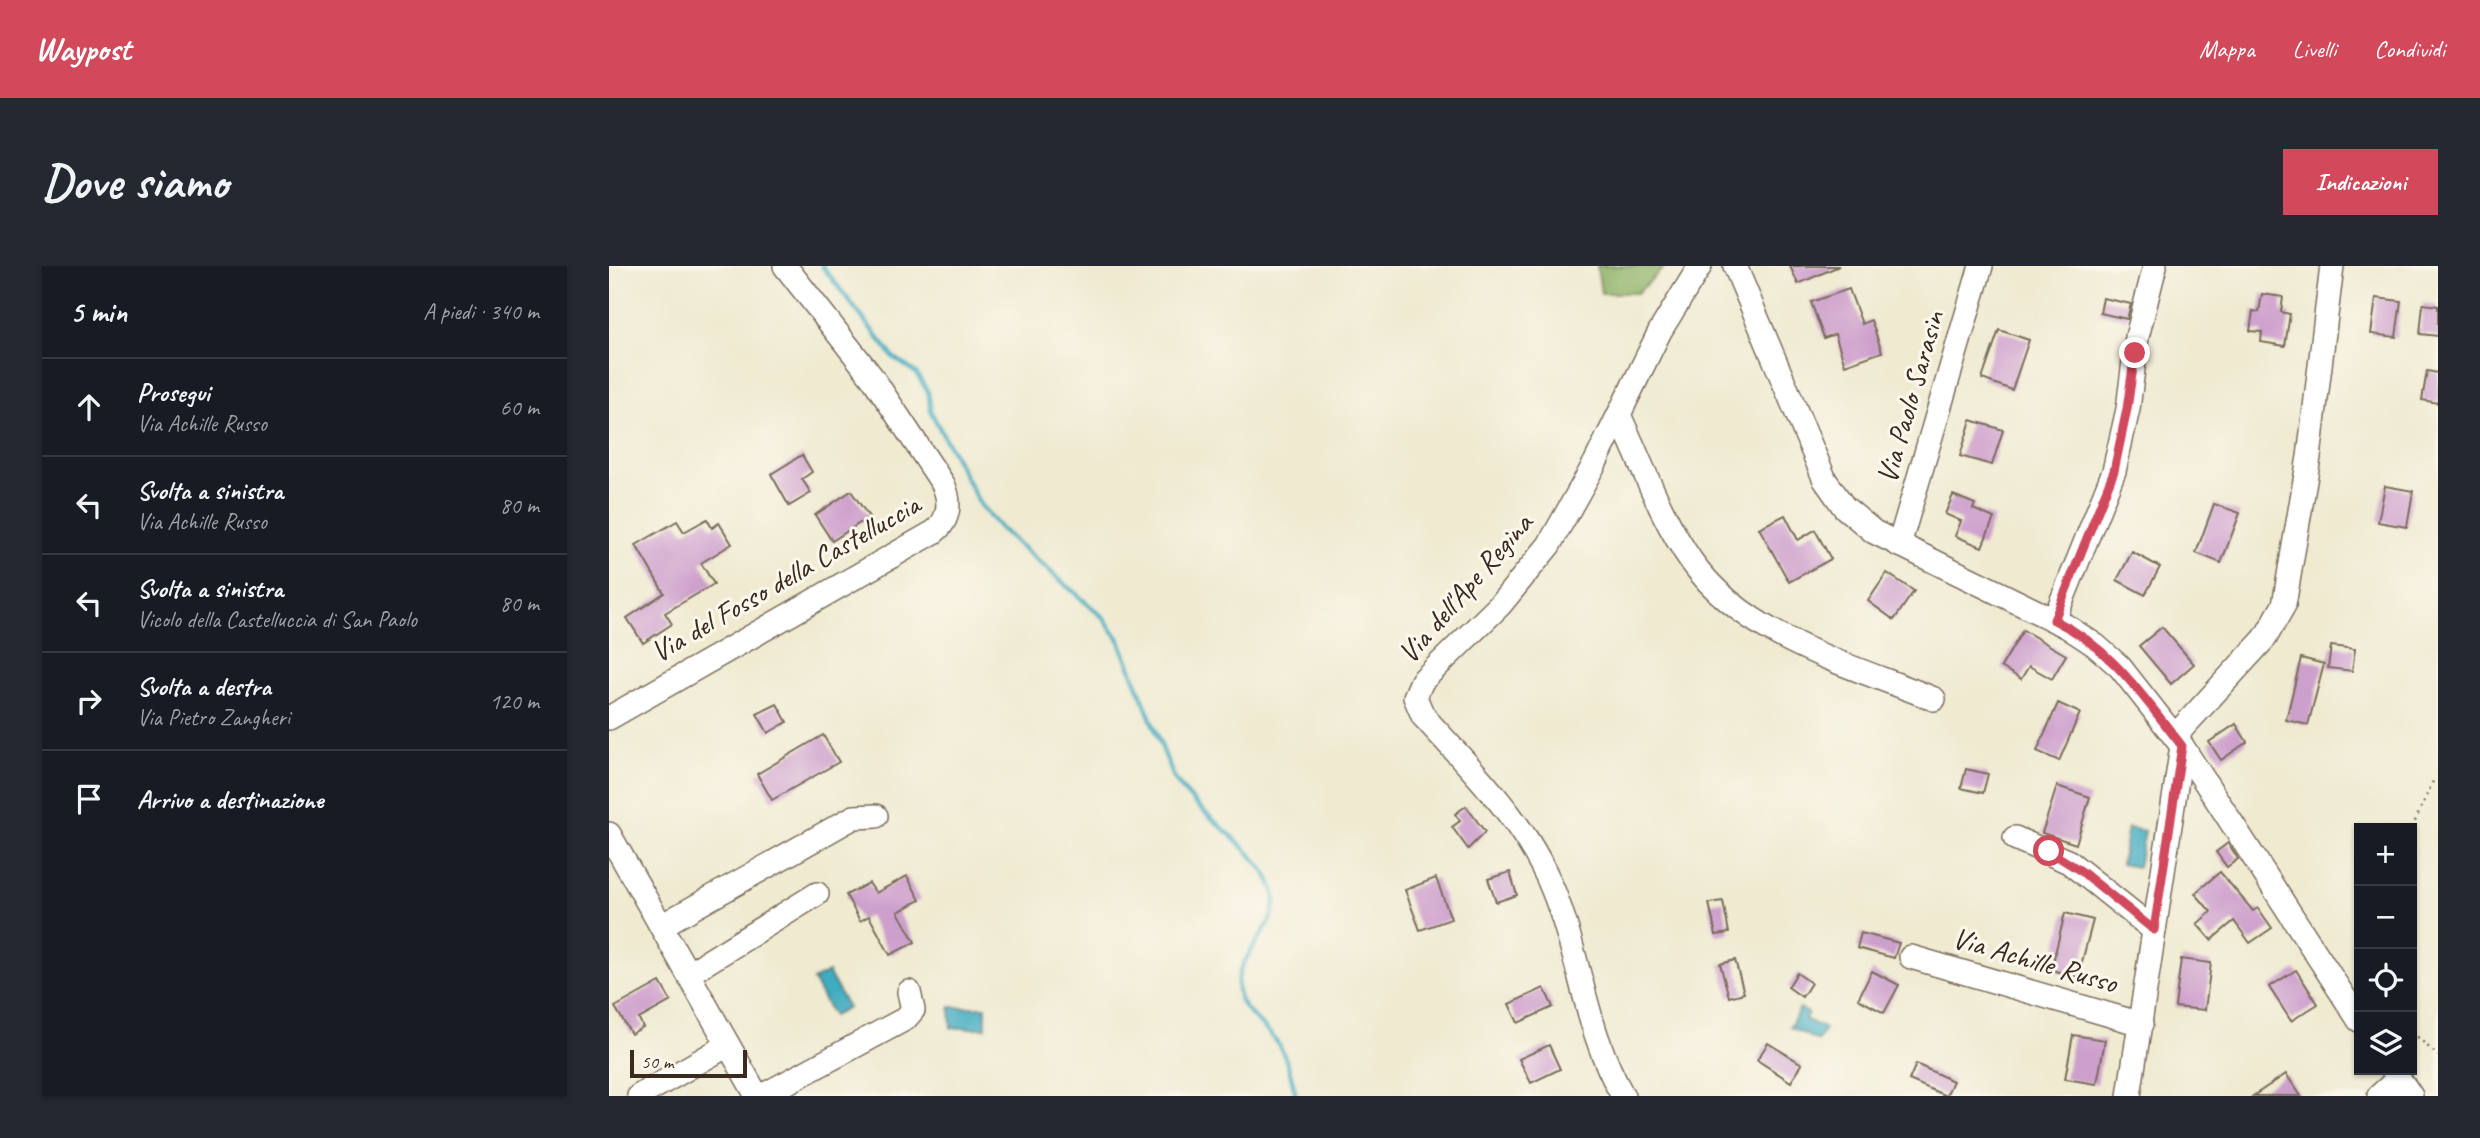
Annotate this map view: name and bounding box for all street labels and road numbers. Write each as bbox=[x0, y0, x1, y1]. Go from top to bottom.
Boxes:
street label: Via Paolo Sarasin bbox=[1867, 305, 1953, 487]
street label: Via del Fosso della Castelluccia bbox=[644, 484, 929, 671]
street label: Via dell'Ape Regina bbox=[1389, 504, 1542, 671]
street label: Via Achille Russo bbox=[1948, 918, 2123, 1002]

